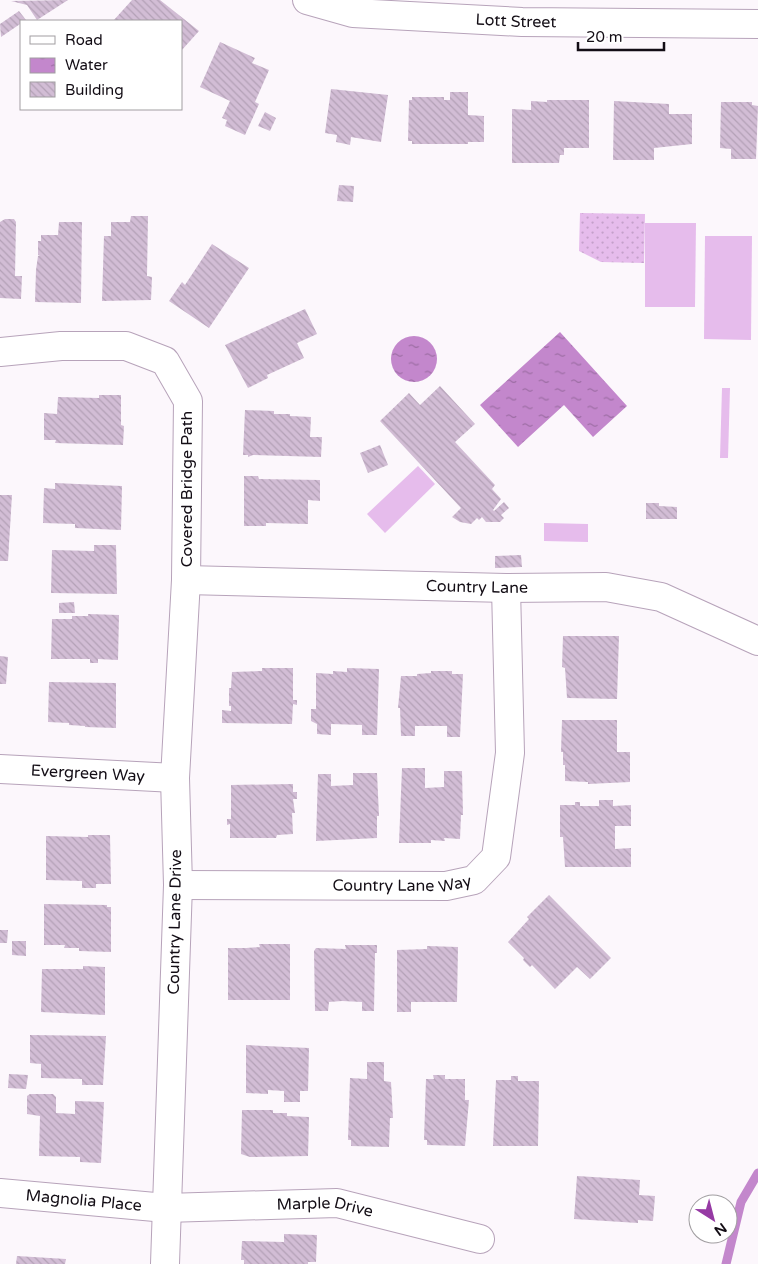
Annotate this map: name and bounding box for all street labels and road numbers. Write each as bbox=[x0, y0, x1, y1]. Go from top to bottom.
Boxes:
street label: Lott Street bbox=[475, 10, 557, 32]
street label: Covered Bridge Path bbox=[177, 411, 197, 567]
street label: Country Lane bbox=[426, 576, 528, 598]
street label: Evergreen Way bbox=[30, 761, 146, 786]
street label: Country Lane Drive bbox=[164, 849, 186, 995]
street label: Country Lane Way bbox=[332, 871, 474, 897]
street label: Magnolia Place bbox=[25, 1185, 143, 1216]
street label: Marple Drive bbox=[276, 1193, 375, 1222]

